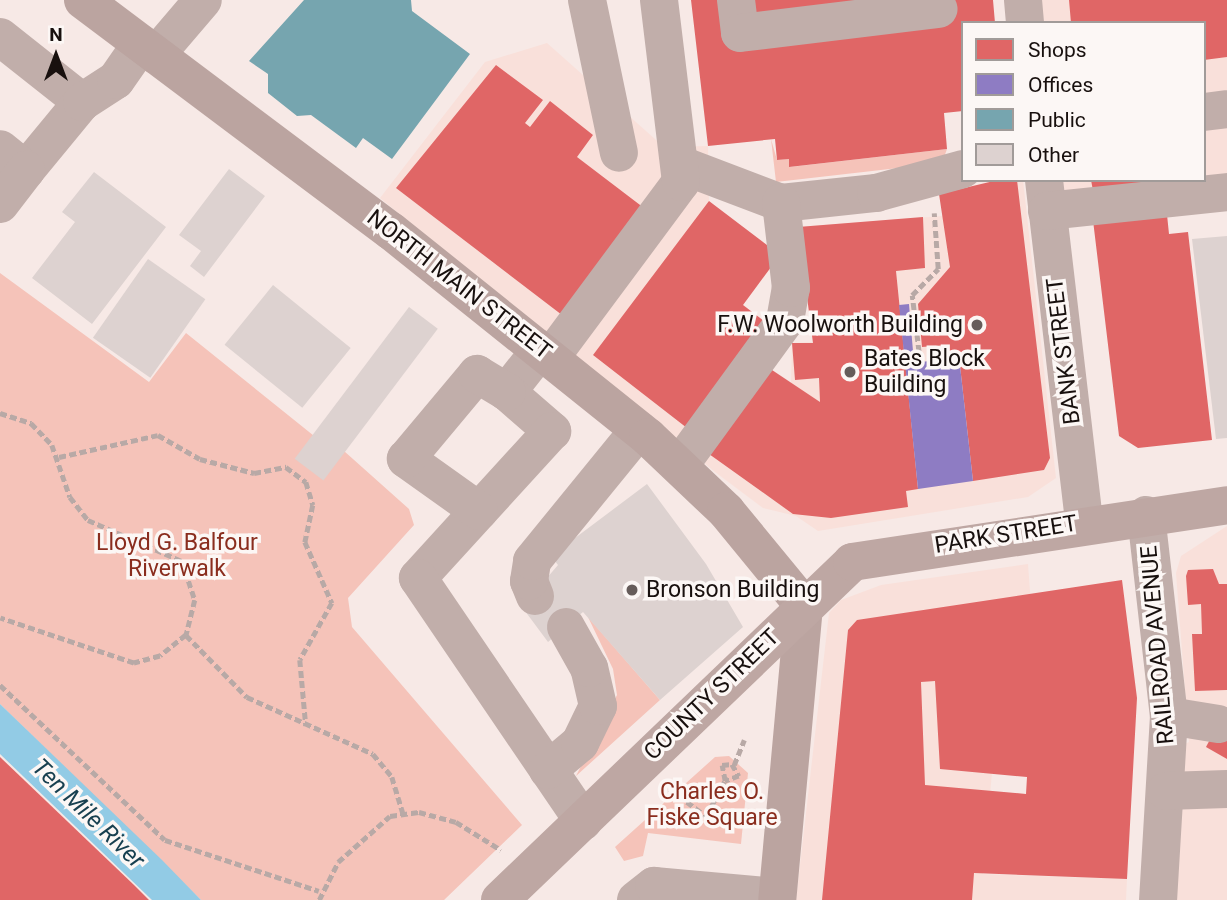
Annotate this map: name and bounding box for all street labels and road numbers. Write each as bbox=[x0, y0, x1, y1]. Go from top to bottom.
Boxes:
street label: NORTH MAIN STREET bbox=[361, 204, 557, 366]
street label: BANK STREET bbox=[1041, 276, 1087, 426]
street label: PARK STREET bbox=[933, 510, 1079, 560]
street label: RAILROAD AVENUE bbox=[1136, 544, 1180, 746]
street label: COUNTY STREET bbox=[639, 624, 785, 766]

